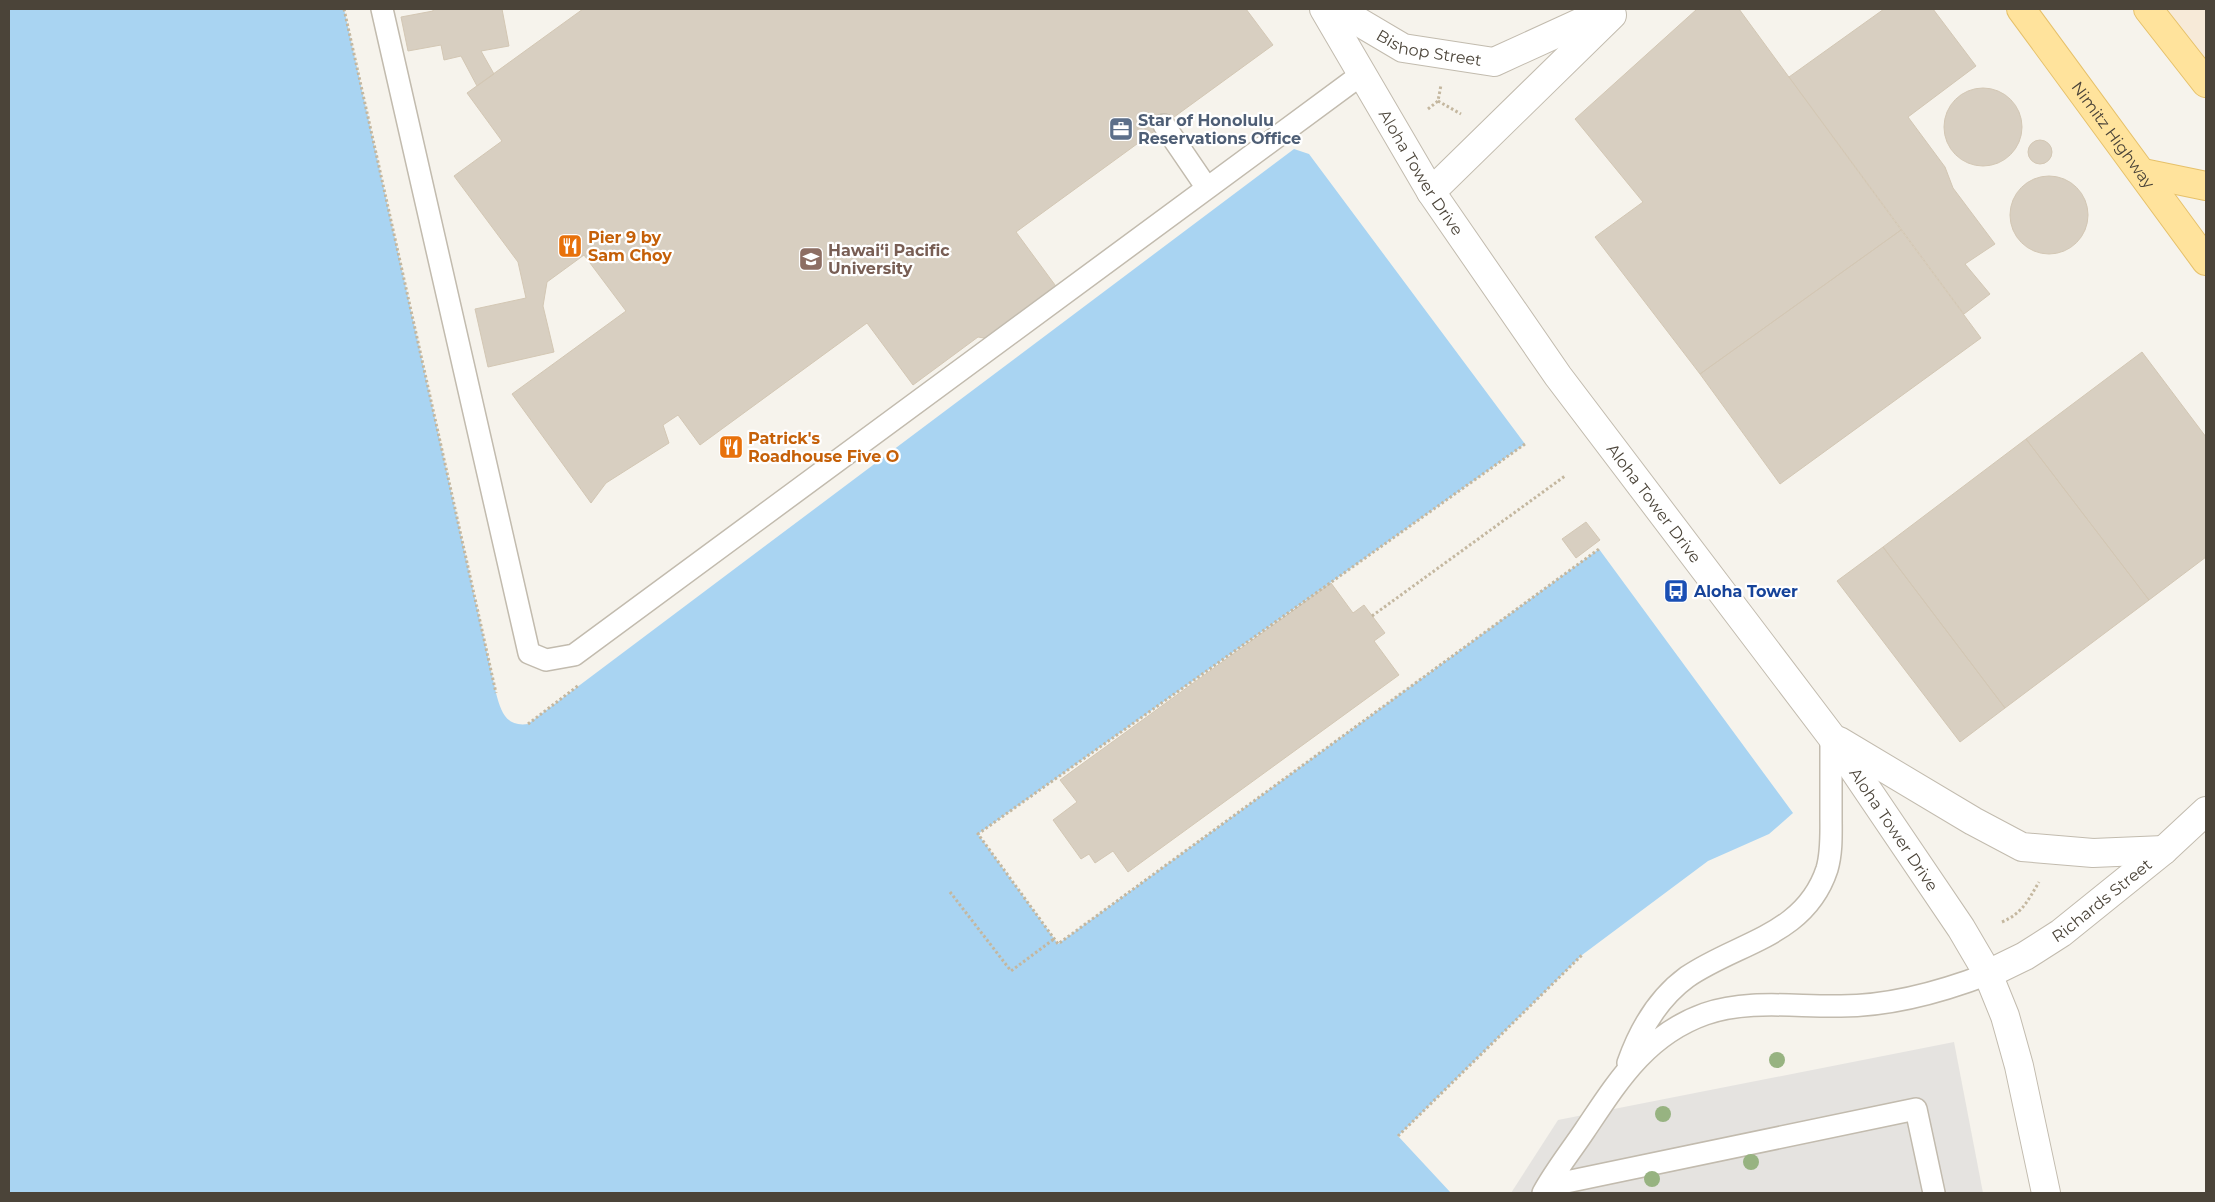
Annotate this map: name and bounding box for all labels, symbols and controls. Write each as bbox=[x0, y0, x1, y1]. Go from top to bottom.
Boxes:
street label: Bishop Street bbox=[1373, 25, 1484, 70]
street label: Nimitz Highway bbox=[2068, 78, 2159, 192]
street label: Aloha Tower Drive bbox=[1375, 106, 1467, 239]
place label: Star of Honolulu Reservations Office bbox=[1138, 111, 1301, 148]
office icon: Star of Honolulu Reservations Office bbox=[1108, 116, 1134, 142]
place label: Pier 9 by Sam Choy bbox=[588, 228, 672, 265]
restaurant icon: Pier 9 by Sam Choy bbox=[557, 233, 583, 259]
place label: Hawai‘i Pacific University bbox=[828, 241, 950, 278]
school or university icon: Hawai‘i Pacific University bbox=[798, 246, 824, 272]
place label: Patrick's Roadhouse Five O bbox=[748, 429, 899, 466]
restaurant icon: Patrick's Roadhouse Five O bbox=[718, 434, 744, 460]
street label: Aloha Tower Drive bbox=[1603, 440, 1706, 566]
bus stop icon: Aloha Tower bbox=[1663, 578, 1689, 604]
place label: Aloha Tower bbox=[1693, 582, 1798, 601]
street label: Aloha Tower Drive bbox=[1846, 764, 1943, 894]
street label: Richards Street bbox=[2048, 854, 2156, 946]

